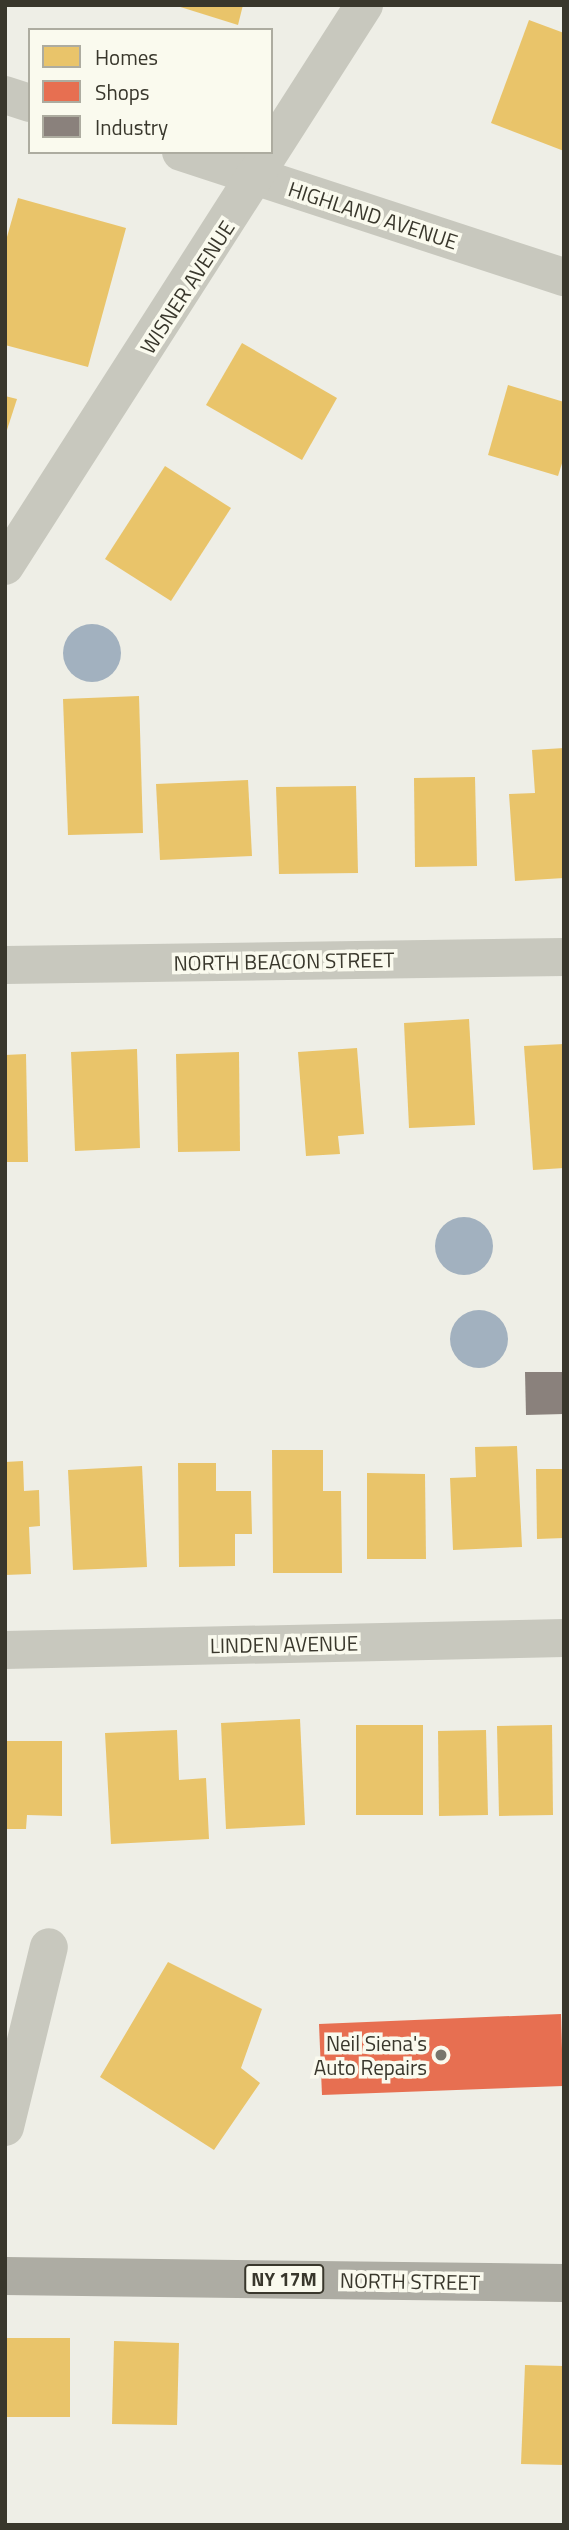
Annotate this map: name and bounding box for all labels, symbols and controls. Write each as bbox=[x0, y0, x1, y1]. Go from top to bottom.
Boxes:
legend bbox=[28, 28, 273, 154]
text: Homes bbox=[95, 41, 158, 73]
text: Shops bbox=[95, 76, 150, 108]
text: Industry bbox=[95, 111, 168, 143]
street label: HIGHLAND AVENUE bbox=[285, 176, 461, 254]
street label: WISNER AVENUE bbox=[135, 216, 239, 358]
street label: NORTH BEACON STREET bbox=[173, 946, 395, 976]
street label: LINDEN AVENUE bbox=[210, 1630, 358, 1658]
place label: Neil Siena's Auto Repairs bbox=[314, 2030, 427, 2080]
marker: Neil Siena's Auto Repairs bbox=[433, 2047, 449, 2063]
road number: NY 17M bbox=[244, 2264, 324, 2294]
street label: NORTH STREET bbox=[340, 2267, 480, 2295]

